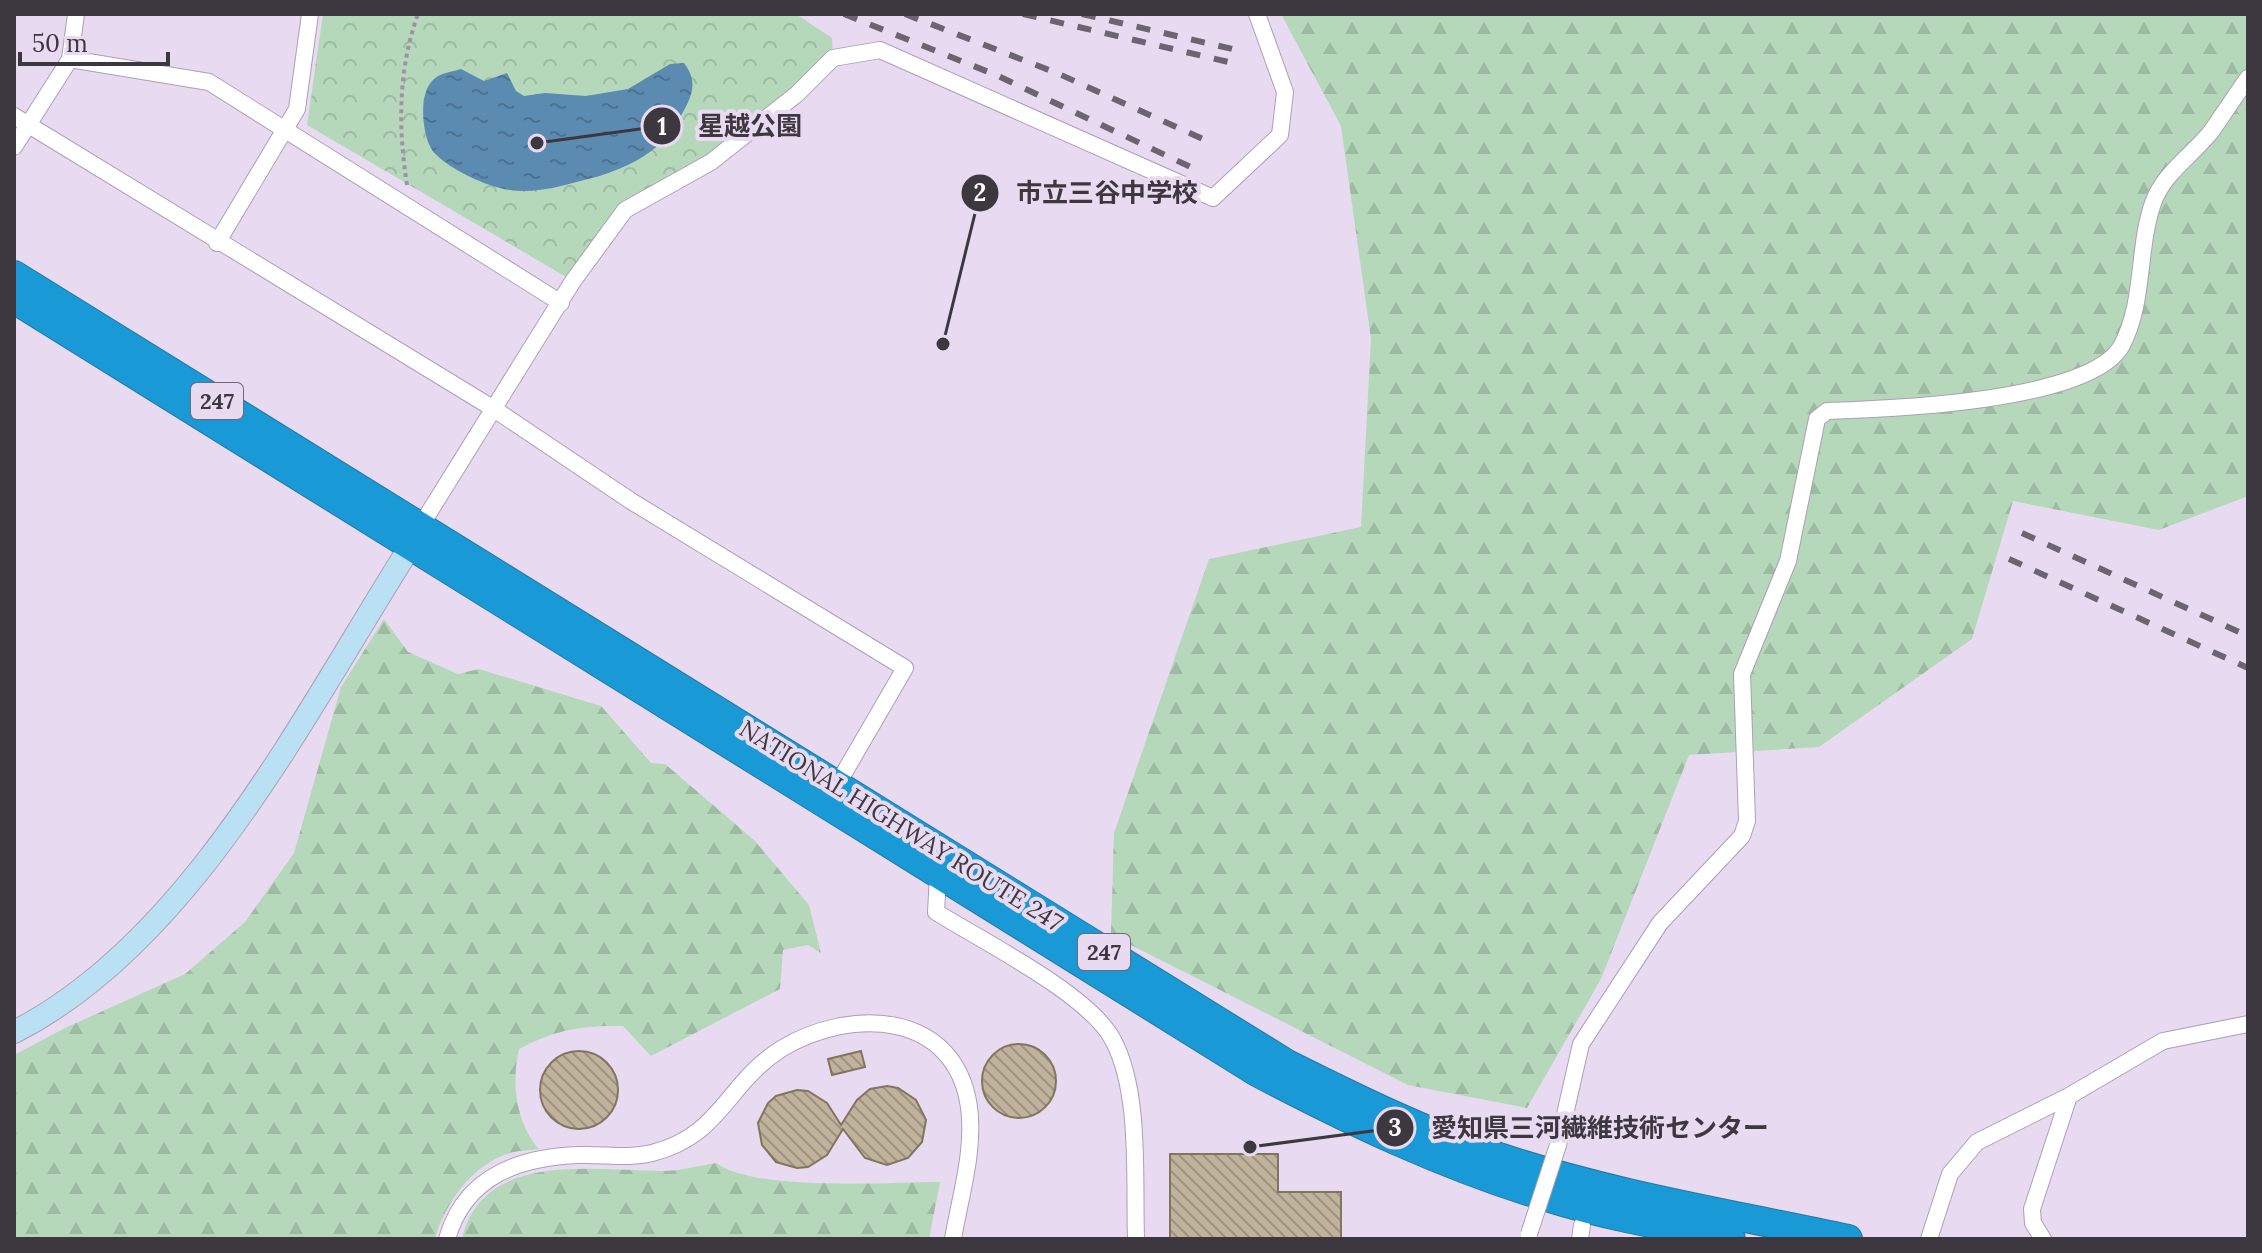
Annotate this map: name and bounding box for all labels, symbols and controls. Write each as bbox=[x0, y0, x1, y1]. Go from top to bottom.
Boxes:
scale bar bbox=[20, 16, 168, 66]
text: 50 m bbox=[32, 28, 88, 59]
callout: 星越公園 bbox=[642, 101, 818, 151]
text: 星越公園 bbox=[698, 109, 802, 142]
text: 1 bbox=[657, 111, 667, 142]
callout: 市立三谷中学校 bbox=[960, 168, 1214, 218]
text: 市立三谷中学校 bbox=[1016, 176, 1198, 209]
text: 2 bbox=[974, 177, 986, 208]
road number: 247 bbox=[191, 383, 243, 419]
street label: NATIONAL HIGHWAY ROUTE 247 bbox=[734, 713, 1069, 938]
road number: 247 bbox=[1078, 934, 1130, 970]
callout: 愛知県三河繊維技術センター bbox=[1375, 1103, 1785, 1153]
text: 愛知県三河繊維技術センター bbox=[1431, 1111, 1769, 1144]
text: 3 bbox=[1388, 1112, 1402, 1143]

